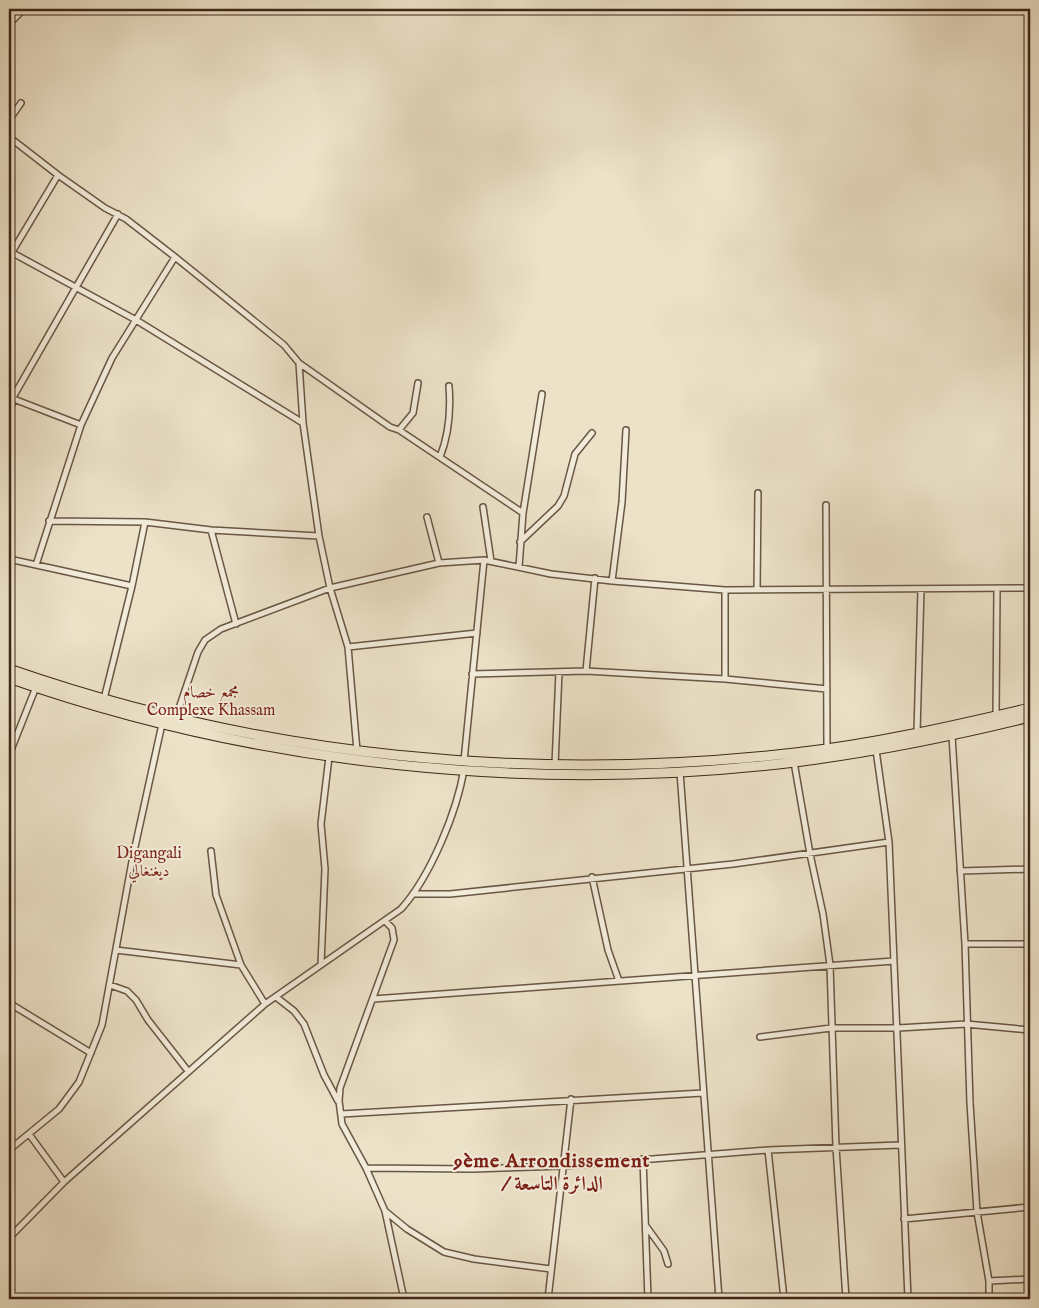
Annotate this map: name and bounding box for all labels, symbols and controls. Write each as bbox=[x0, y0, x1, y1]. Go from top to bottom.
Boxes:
district label: مجمع خصام Complexe Khassam bbox=[147, 683, 275, 721]
district label: Digangali ديغنغالي bbox=[116, 844, 182, 883]
district label: 9ème Arrondissement / الدائرة التاسعة bbox=[453, 1149, 650, 1197]

